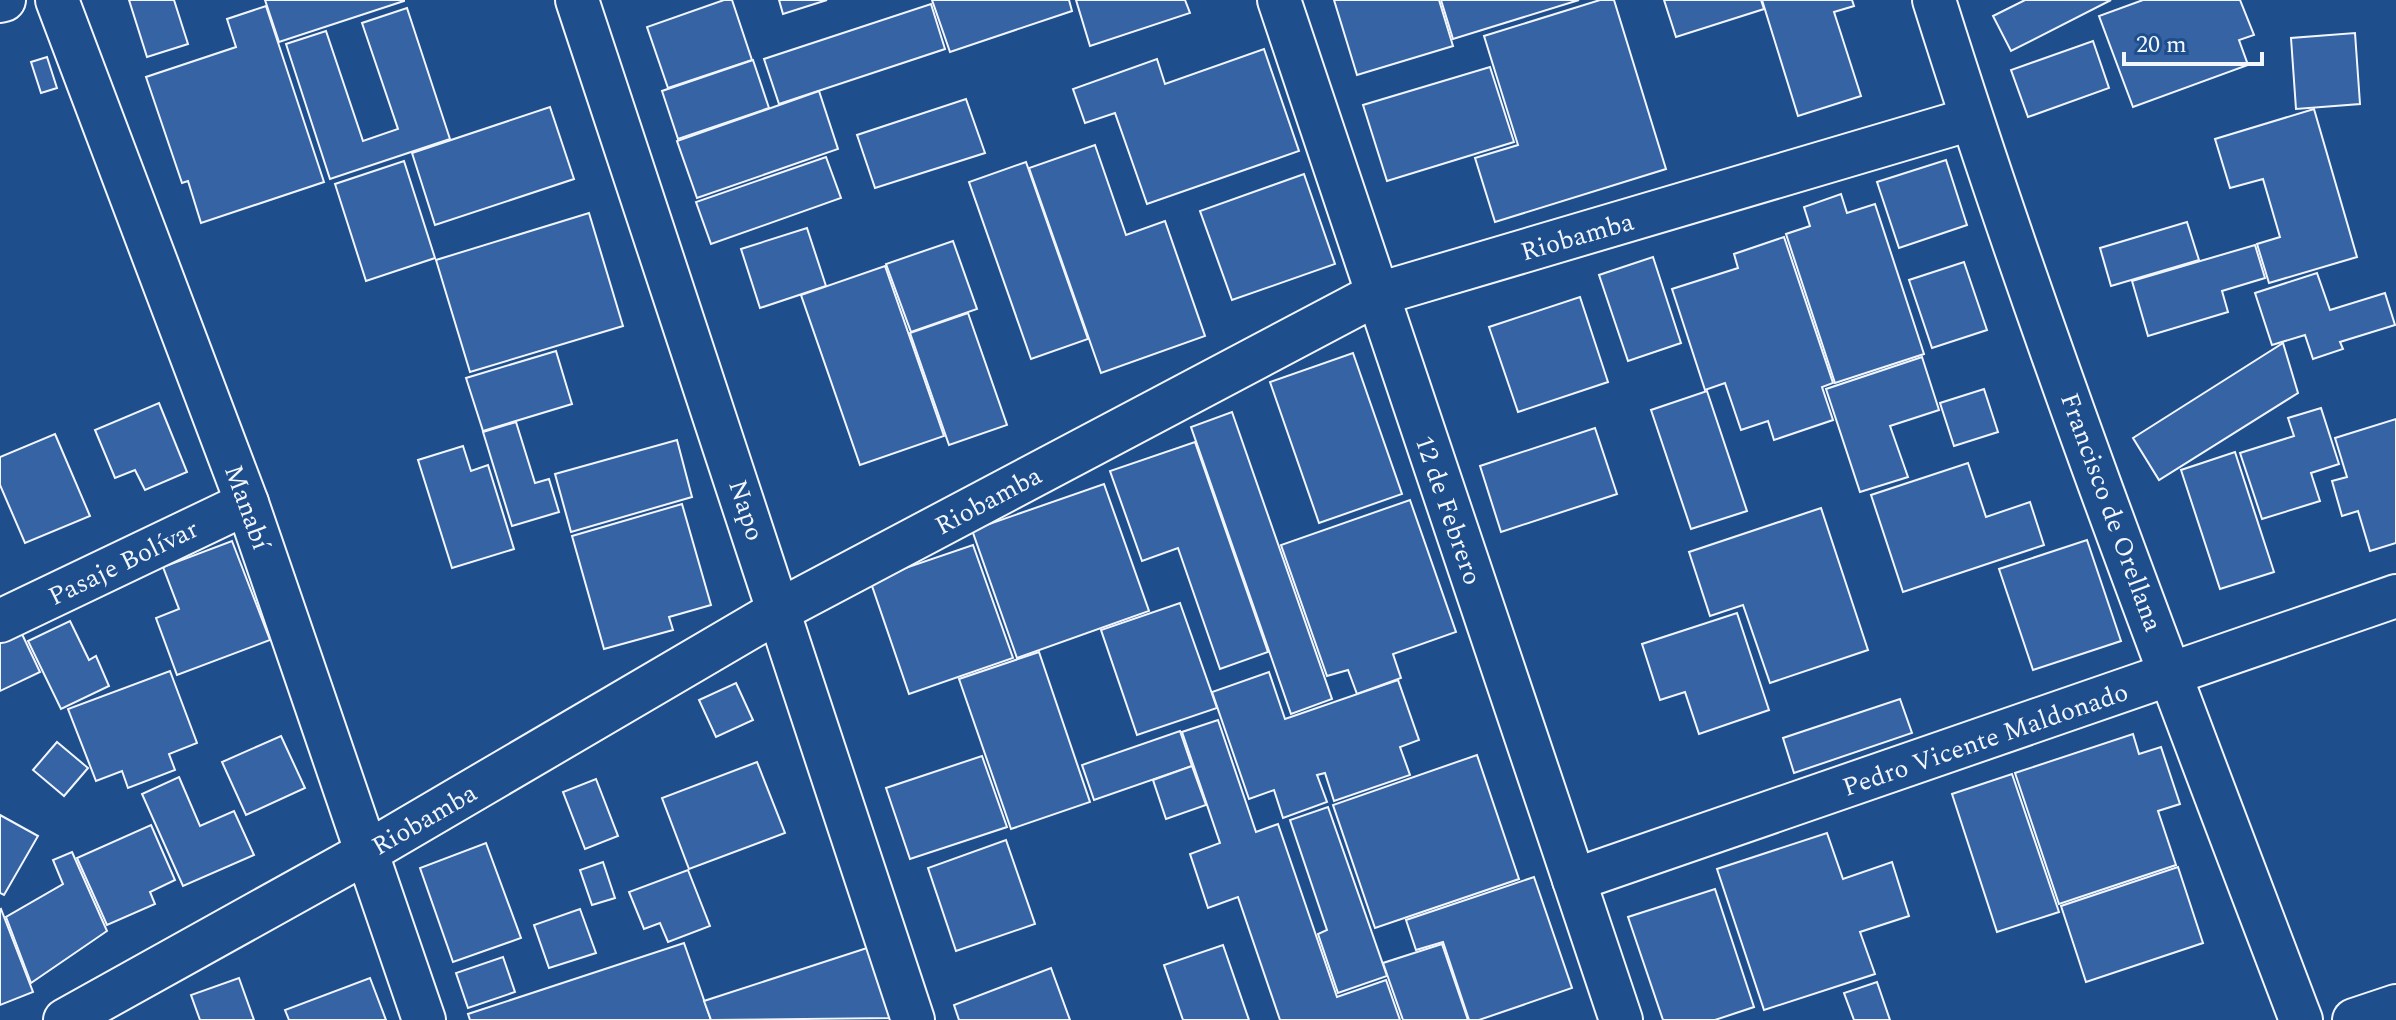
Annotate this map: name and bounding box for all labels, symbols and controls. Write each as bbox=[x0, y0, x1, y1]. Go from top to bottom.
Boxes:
scale bar bbox=[2124, 16, 2262, 66]
text: 20 m bbox=[2136, 27, 2187, 63]
street label: Riobamba bbox=[1516, 202, 1639, 272]
street label: Francisco de Orellana bbox=[2049, 387, 2173, 638]
street label: 12 de Febrero bbox=[1404, 430, 1492, 590]
street label: Riobamba bbox=[928, 456, 1049, 546]
street label: Manabí bbox=[213, 459, 282, 557]
street label: Napo bbox=[717, 475, 775, 546]
street label: Pasaje Bolívar bbox=[42, 509, 205, 617]
street label: Pedro Vicente Maldonado bbox=[1837, 672, 2134, 808]
street label: Riobamba bbox=[364, 773, 485, 866]

